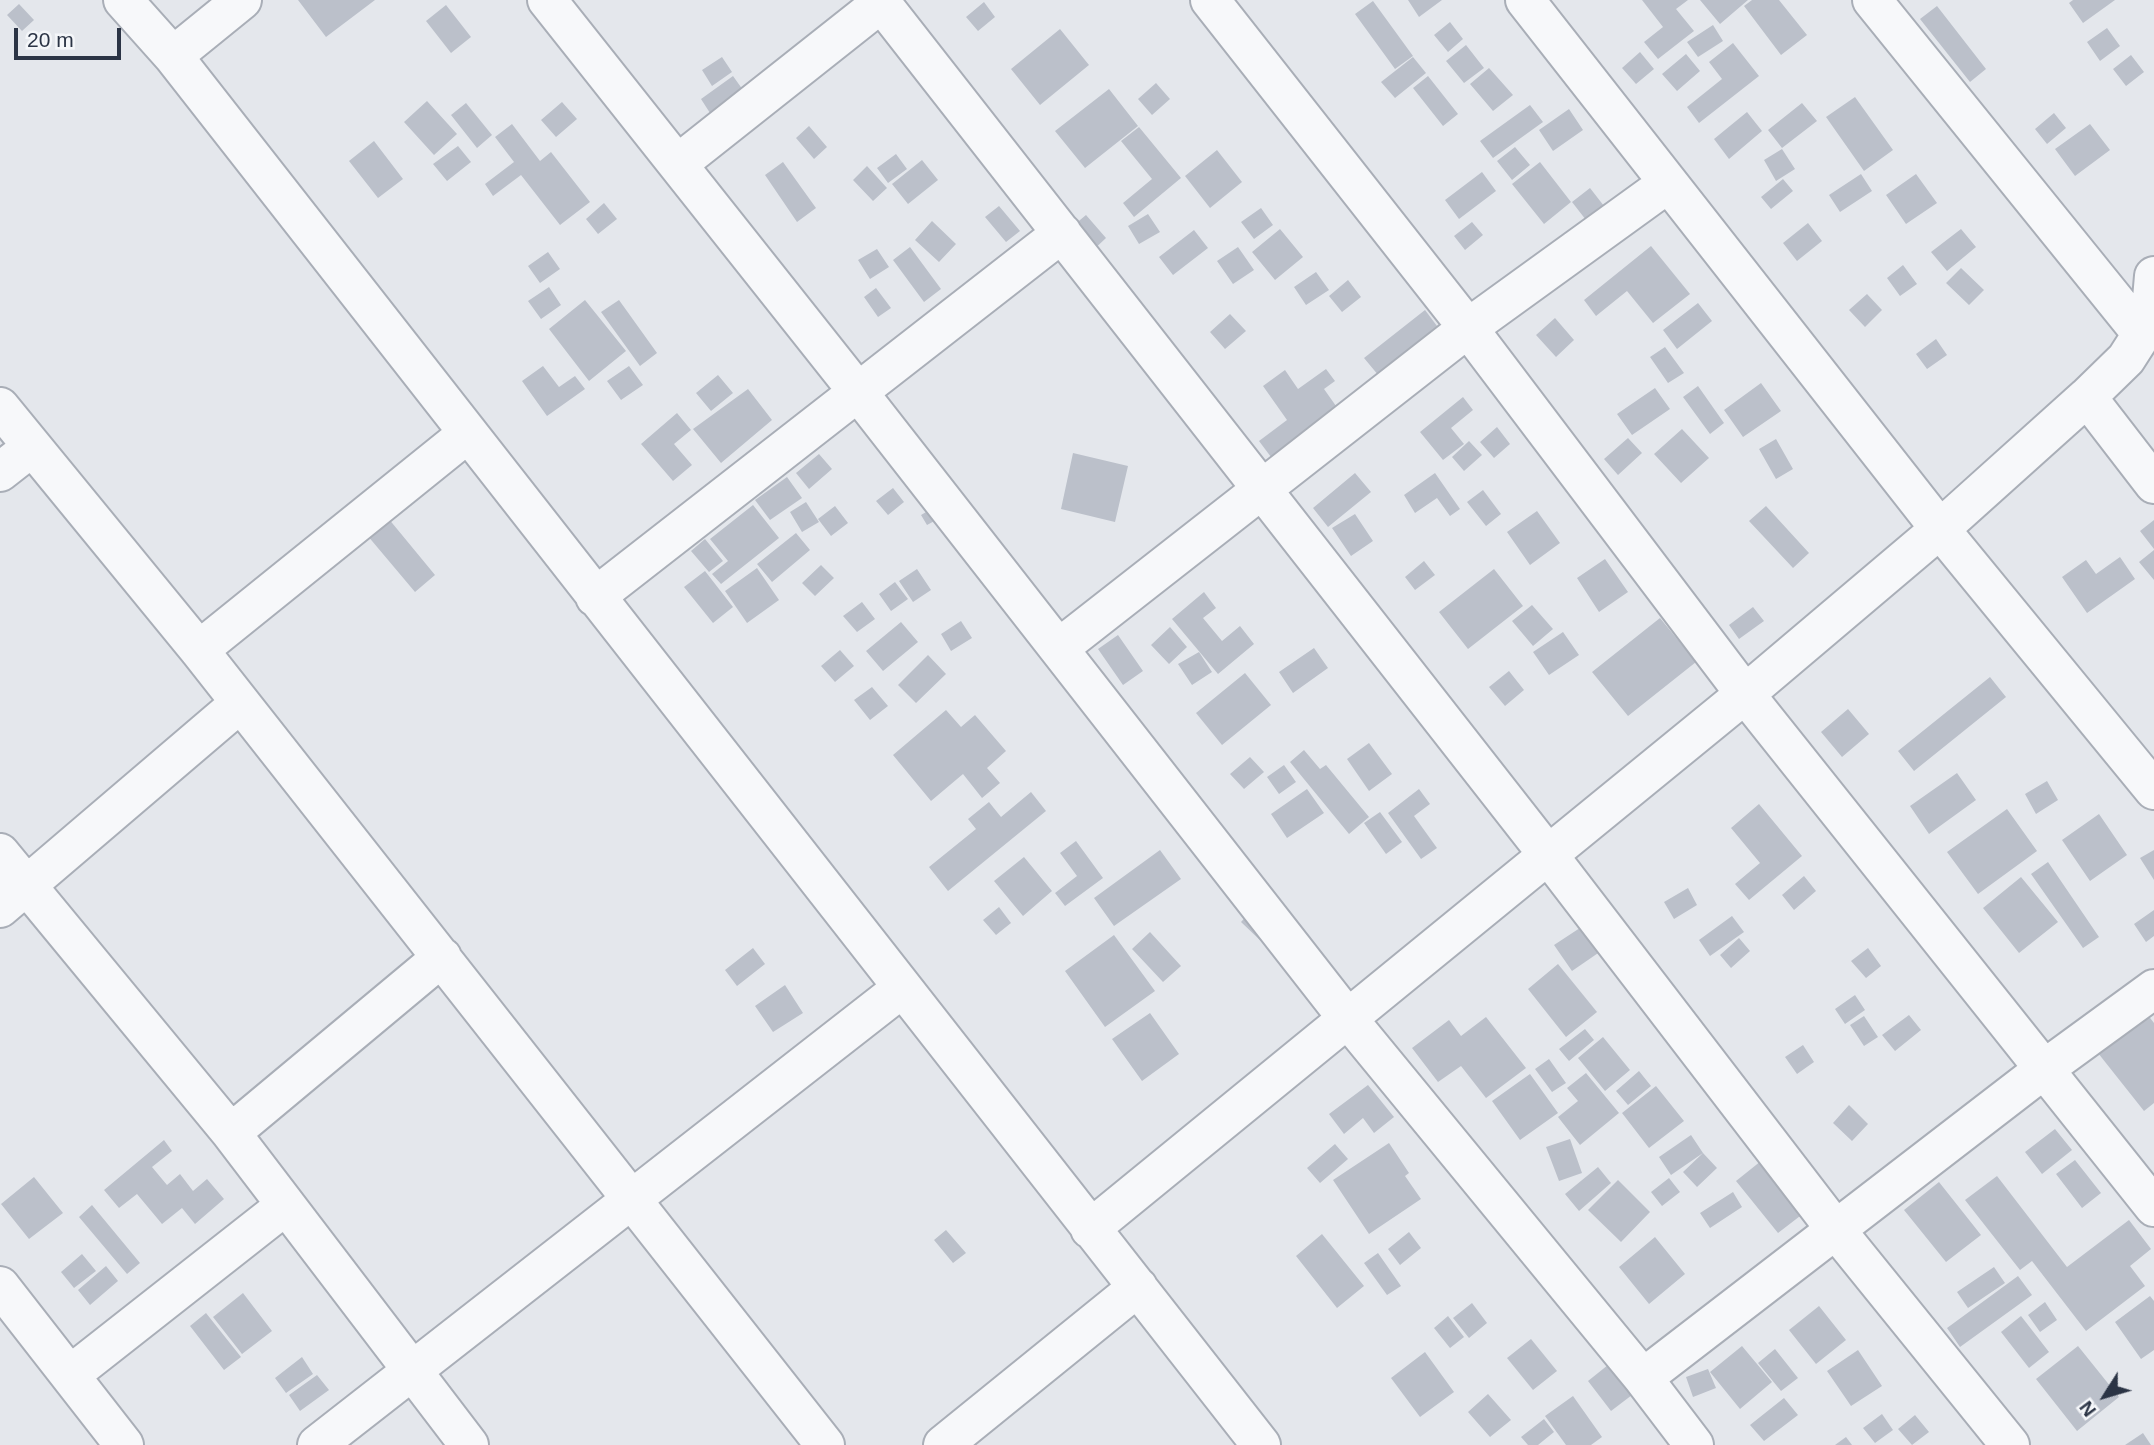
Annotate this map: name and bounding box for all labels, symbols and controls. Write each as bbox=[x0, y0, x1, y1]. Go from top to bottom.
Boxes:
scale bar bbox=[18, 14, 124, 58]
text: 20 m bbox=[27, 28, 74, 51]
north arrow bbox=[2070, 1361, 2140, 1431]
text: N bbox=[2075, 1397, 2100, 1421]

